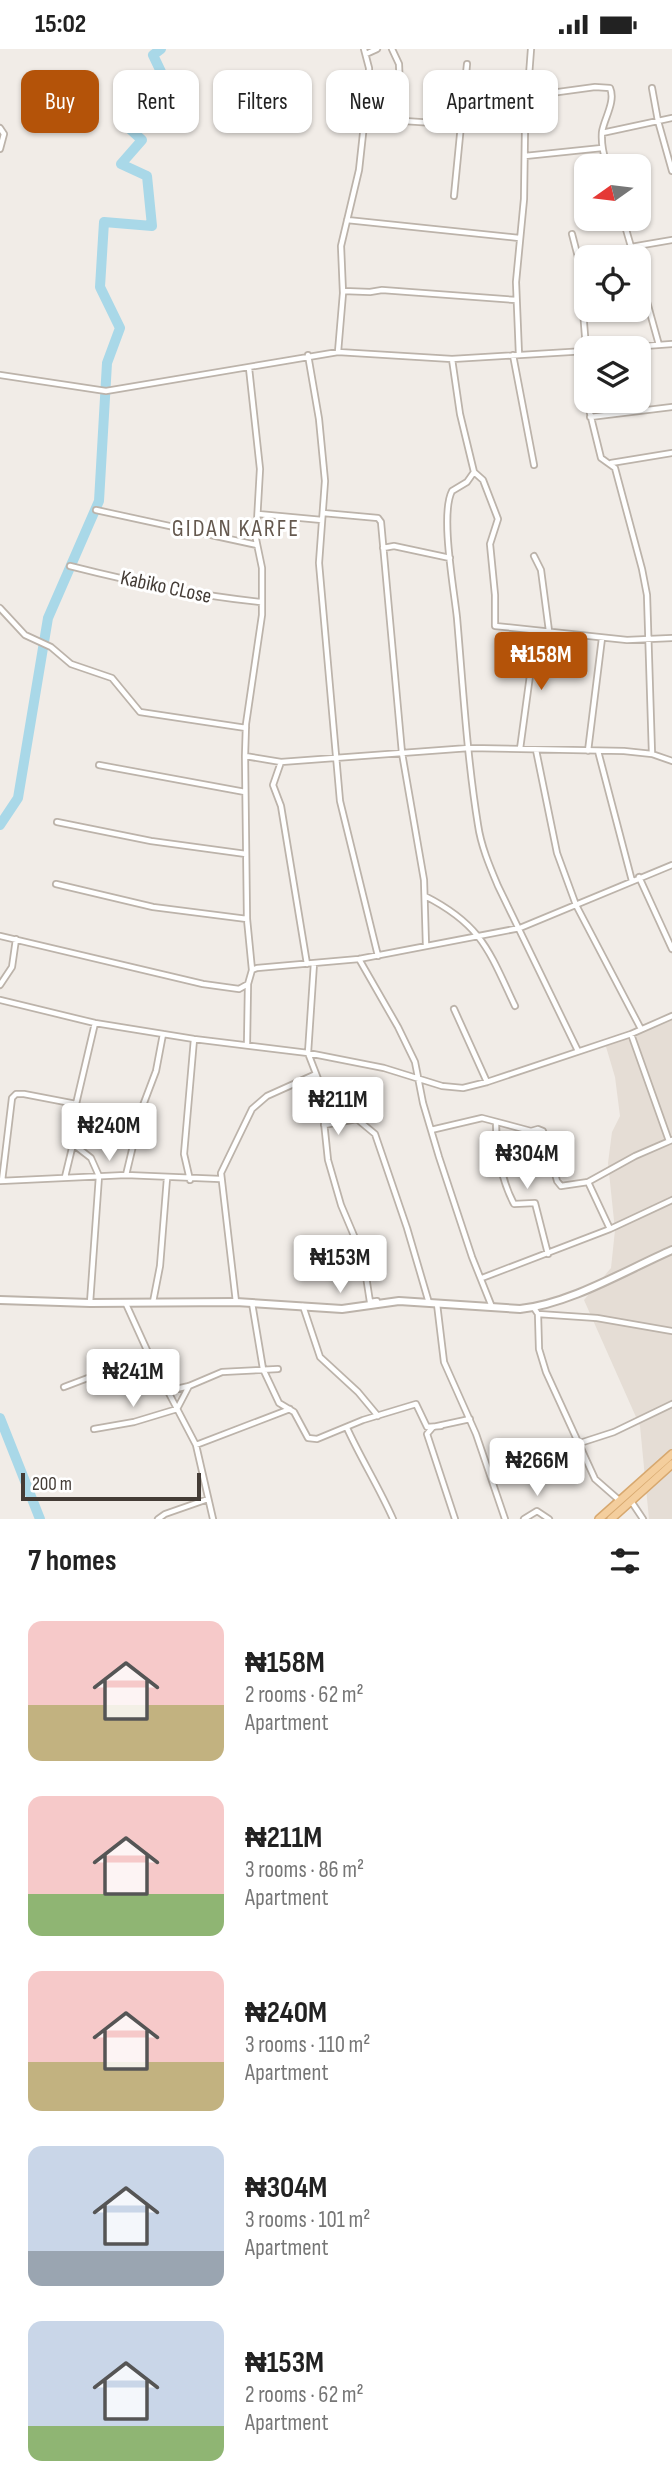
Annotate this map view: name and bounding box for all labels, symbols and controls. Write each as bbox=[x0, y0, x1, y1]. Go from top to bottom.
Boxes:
text: 15:02 bbox=[35, 9, 86, 40]
chip: Buy bbox=[21, 70, 99, 133]
chip: Rent bbox=[113, 70, 199, 133]
chip: Filters bbox=[213, 70, 312, 133]
chip: New bbox=[326, 70, 409, 133]
chip: Apartment bbox=[423, 70, 558, 133]
north arrow bbox=[574, 154, 651, 231]
map controls bbox=[574, 154, 651, 413]
button: locate bbox=[574, 245, 651, 322]
button: layers bbox=[574, 336, 651, 413]
district label: GIDAN KARFE bbox=[172, 514, 300, 543]
street label: Kabiko CLose bbox=[118, 565, 214, 609]
pin: ₦158M bbox=[492, 633, 590, 692]
text: ₦158M bbox=[510, 641, 572, 669]
pin: ₦211M bbox=[289, 1077, 387, 1137]
text: ₦211M bbox=[308, 1086, 368, 1114]
pin: ₦240M bbox=[60, 1103, 158, 1163]
text: ₦240M bbox=[78, 1112, 140, 1140]
pin: ₦304M bbox=[478, 1131, 576, 1191]
text: ₦304M bbox=[495, 1140, 559, 1168]
pin: ₦153M bbox=[291, 1235, 389, 1295]
text: ₦153M bbox=[310, 1244, 370, 1272]
pin: ₦241M bbox=[84, 1349, 182, 1409]
text: ₦241M bbox=[103, 1358, 163, 1386]
pin: ₦266M bbox=[488, 1439, 586, 1498]
text: ₦266M bbox=[506, 1447, 568, 1475]
scale bar bbox=[21, 1470, 201, 1502]
text: 200 m bbox=[32, 1473, 72, 1496]
icon: filters bbox=[606, 1542, 644, 1580]
text: 7 homes bbox=[28, 1543, 116, 1579]
text: ₦158M bbox=[245, 1645, 325, 1681]
icon: home bbox=[84, 1649, 168, 1733]
text: 2 rooms · 62 m² bbox=[245, 1681, 364, 1709]
text: Apartment bbox=[245, 1709, 329, 1737]
text: ₦211M bbox=[245, 1820, 322, 1856]
icon: home bbox=[84, 1824, 168, 1908]
text: 3 rooms · 86 m² bbox=[245, 1856, 364, 1884]
text: Apartment bbox=[245, 1884, 329, 1912]
text: ₦240M bbox=[245, 1995, 327, 2031]
icon: home bbox=[84, 1999, 168, 2083]
text: 3 rooms · 110 m² bbox=[245, 2031, 370, 2059]
text: Apartment bbox=[245, 2059, 329, 2087]
text: ₦304M bbox=[245, 2170, 327, 2206]
icon: home bbox=[84, 2174, 168, 2258]
text: 3 rooms · 101 m² bbox=[245, 2206, 370, 2234]
text: Apartment bbox=[245, 2234, 329, 2262]
text: ₦153M bbox=[245, 2345, 324, 2381]
icon: home bbox=[84, 2349, 168, 2433]
text: 2 rooms · 62 m² bbox=[245, 2381, 364, 2409]
text: Apartment bbox=[245, 2409, 329, 2437]

